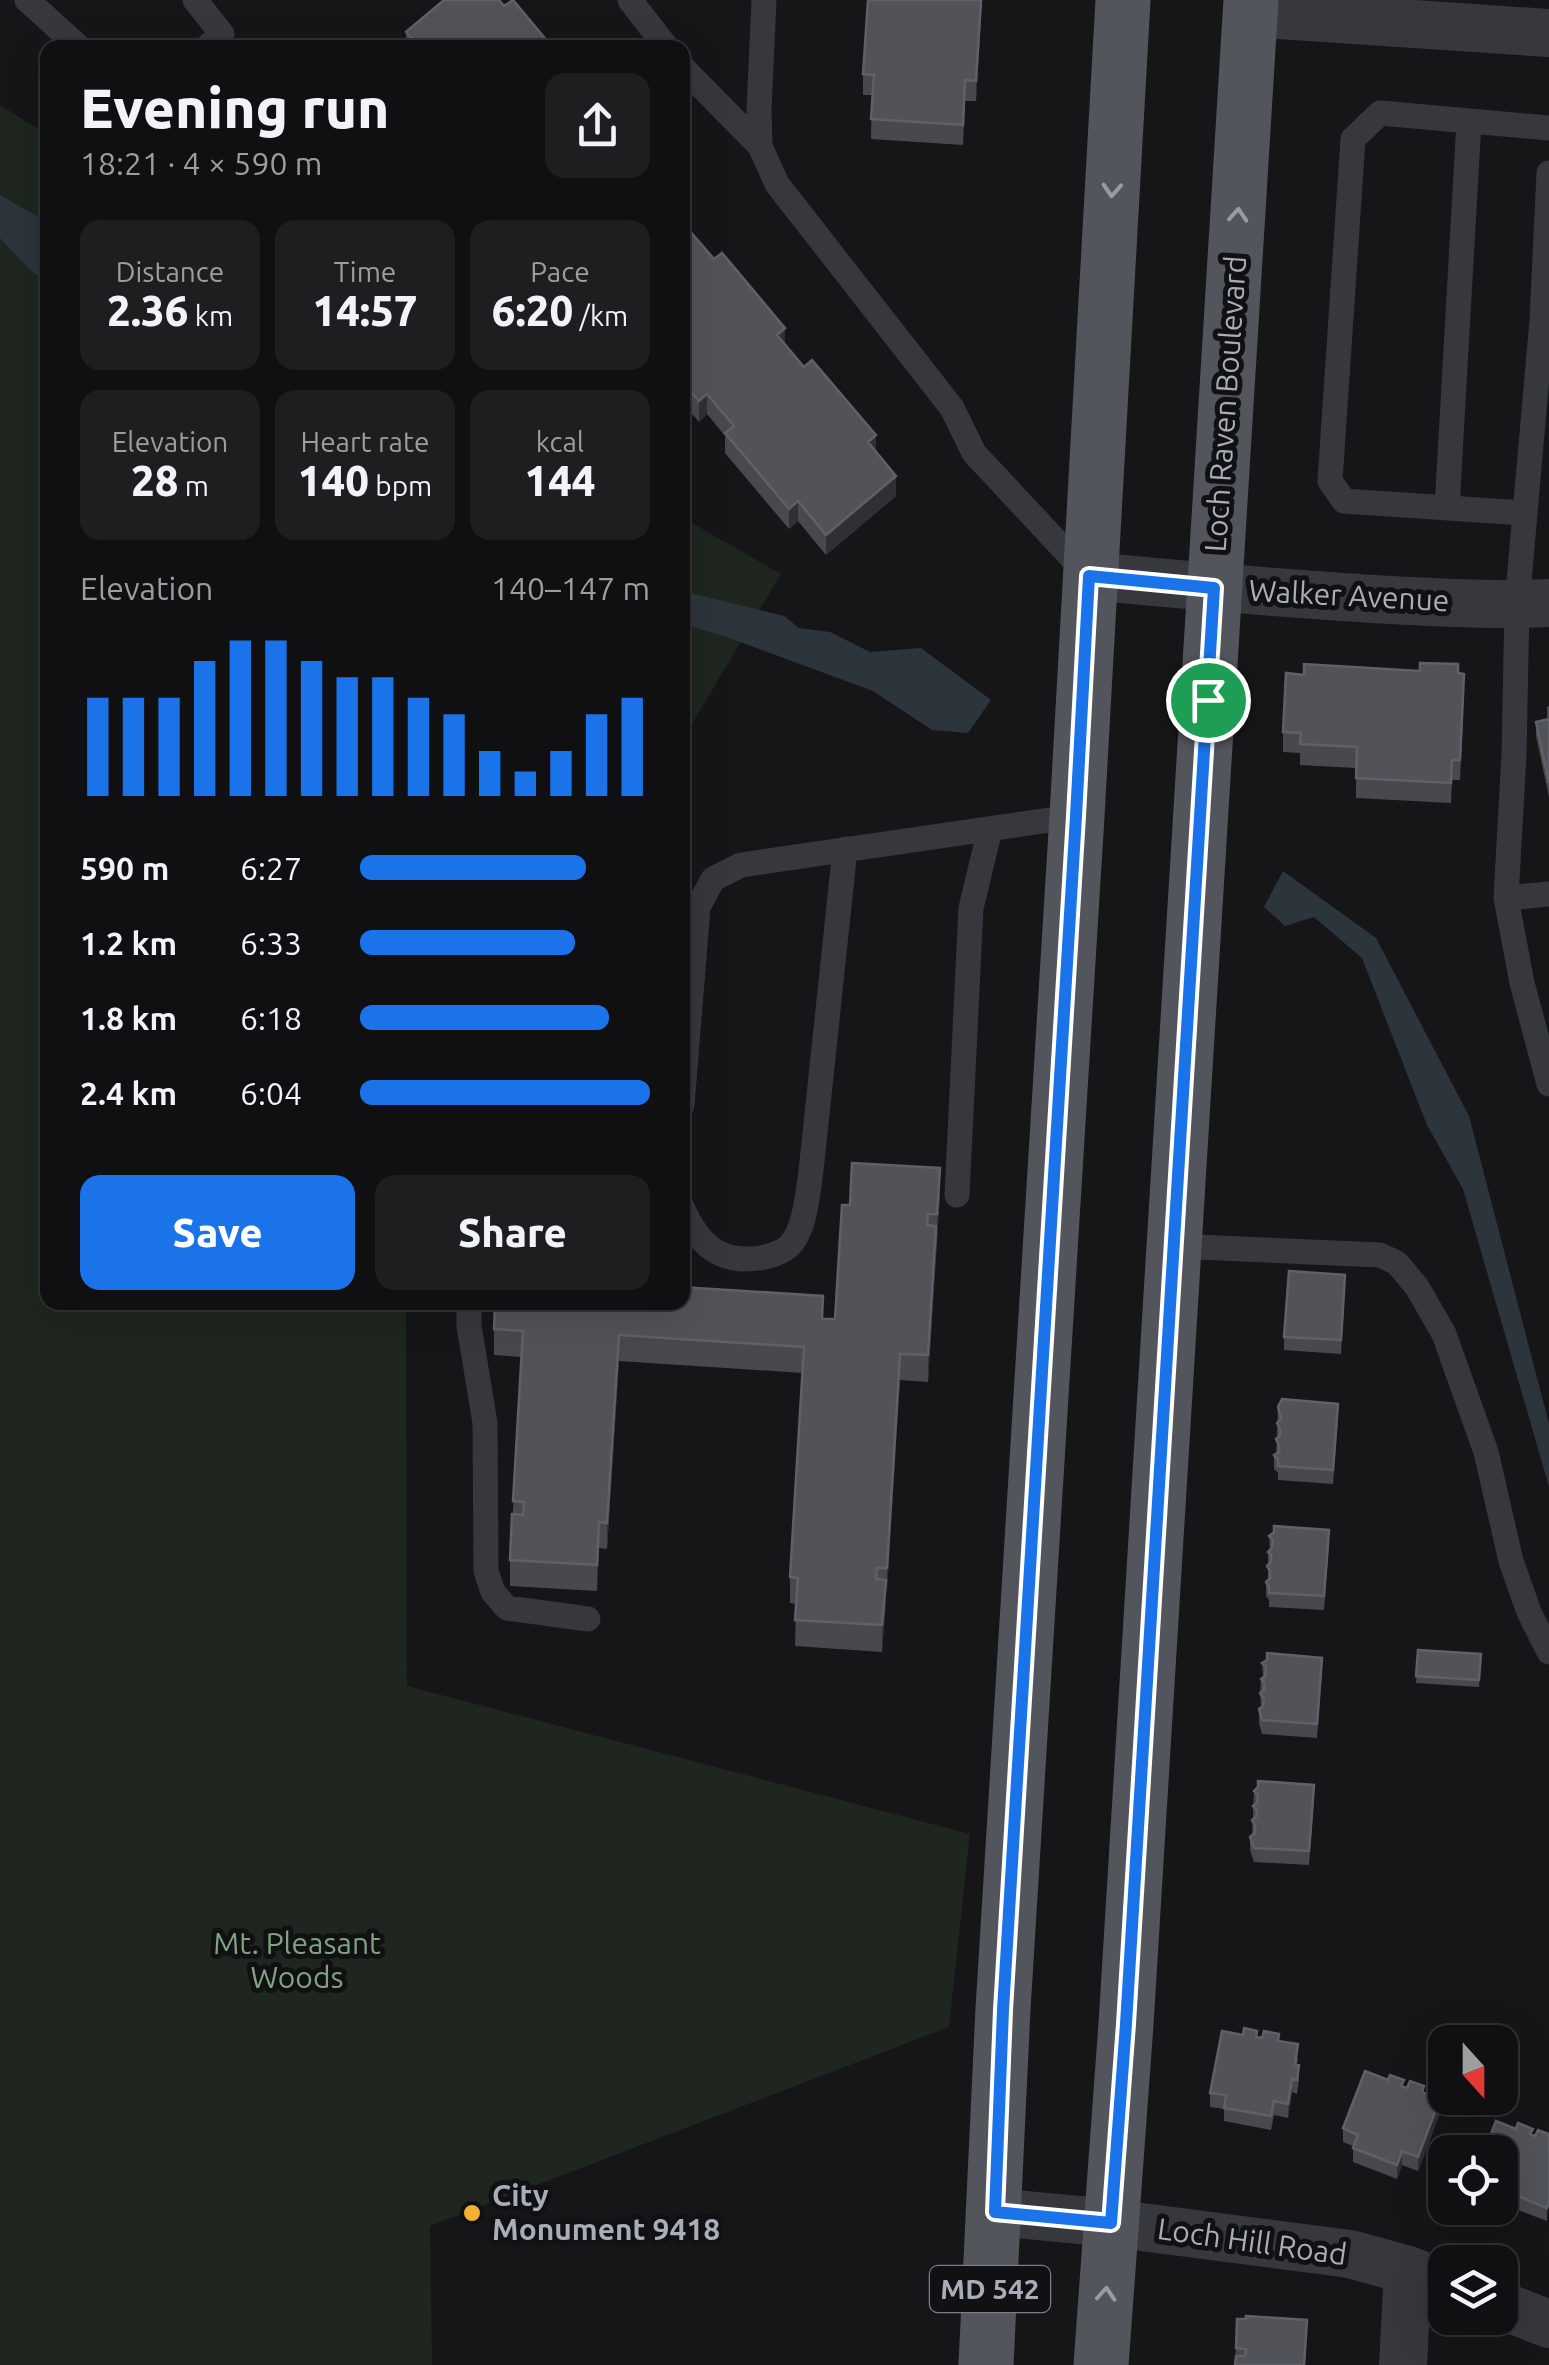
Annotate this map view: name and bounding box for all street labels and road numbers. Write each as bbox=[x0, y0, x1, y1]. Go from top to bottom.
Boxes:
street label: Loch Raven Boulevard bbox=[1198, 255, 1252, 553]
street label: Walker Avenue bbox=[1248, 573, 1450, 617]
street label: Loch Hill Road bbox=[1155, 2211, 1349, 2271]
road number: MD 542 bbox=[930, 2266, 1050, 2312]

